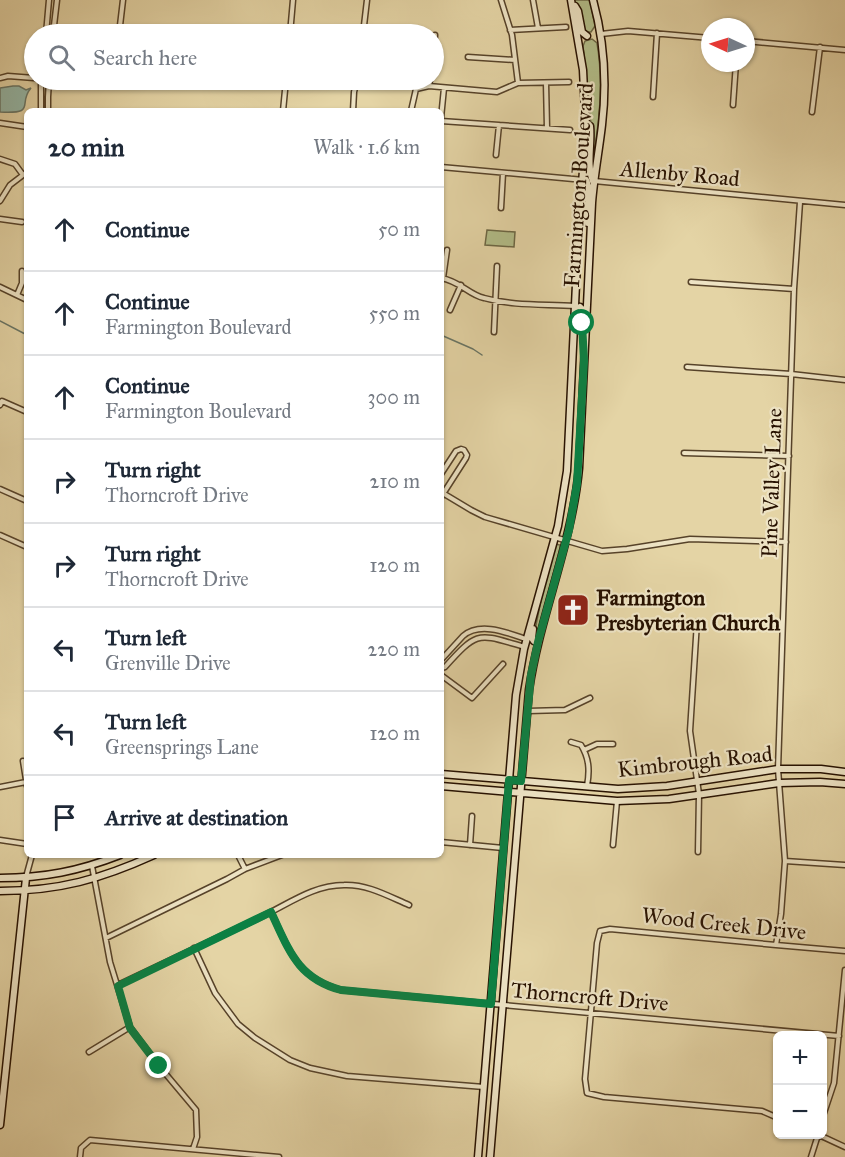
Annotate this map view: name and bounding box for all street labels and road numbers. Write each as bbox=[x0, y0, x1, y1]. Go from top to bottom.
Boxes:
street label: Farmington Boulevard bbox=[558, 82, 599, 288]
street label: Allenby Road bbox=[618, 155, 741, 192]
street label: Pine Valley Lane bbox=[755, 408, 788, 558]
street label: Kimbrough Road bbox=[616, 740, 774, 783]
street label: Wood Creek Drive bbox=[640, 901, 808, 946]
street label: Thorncroft Drive bbox=[510, 976, 670, 1017]

